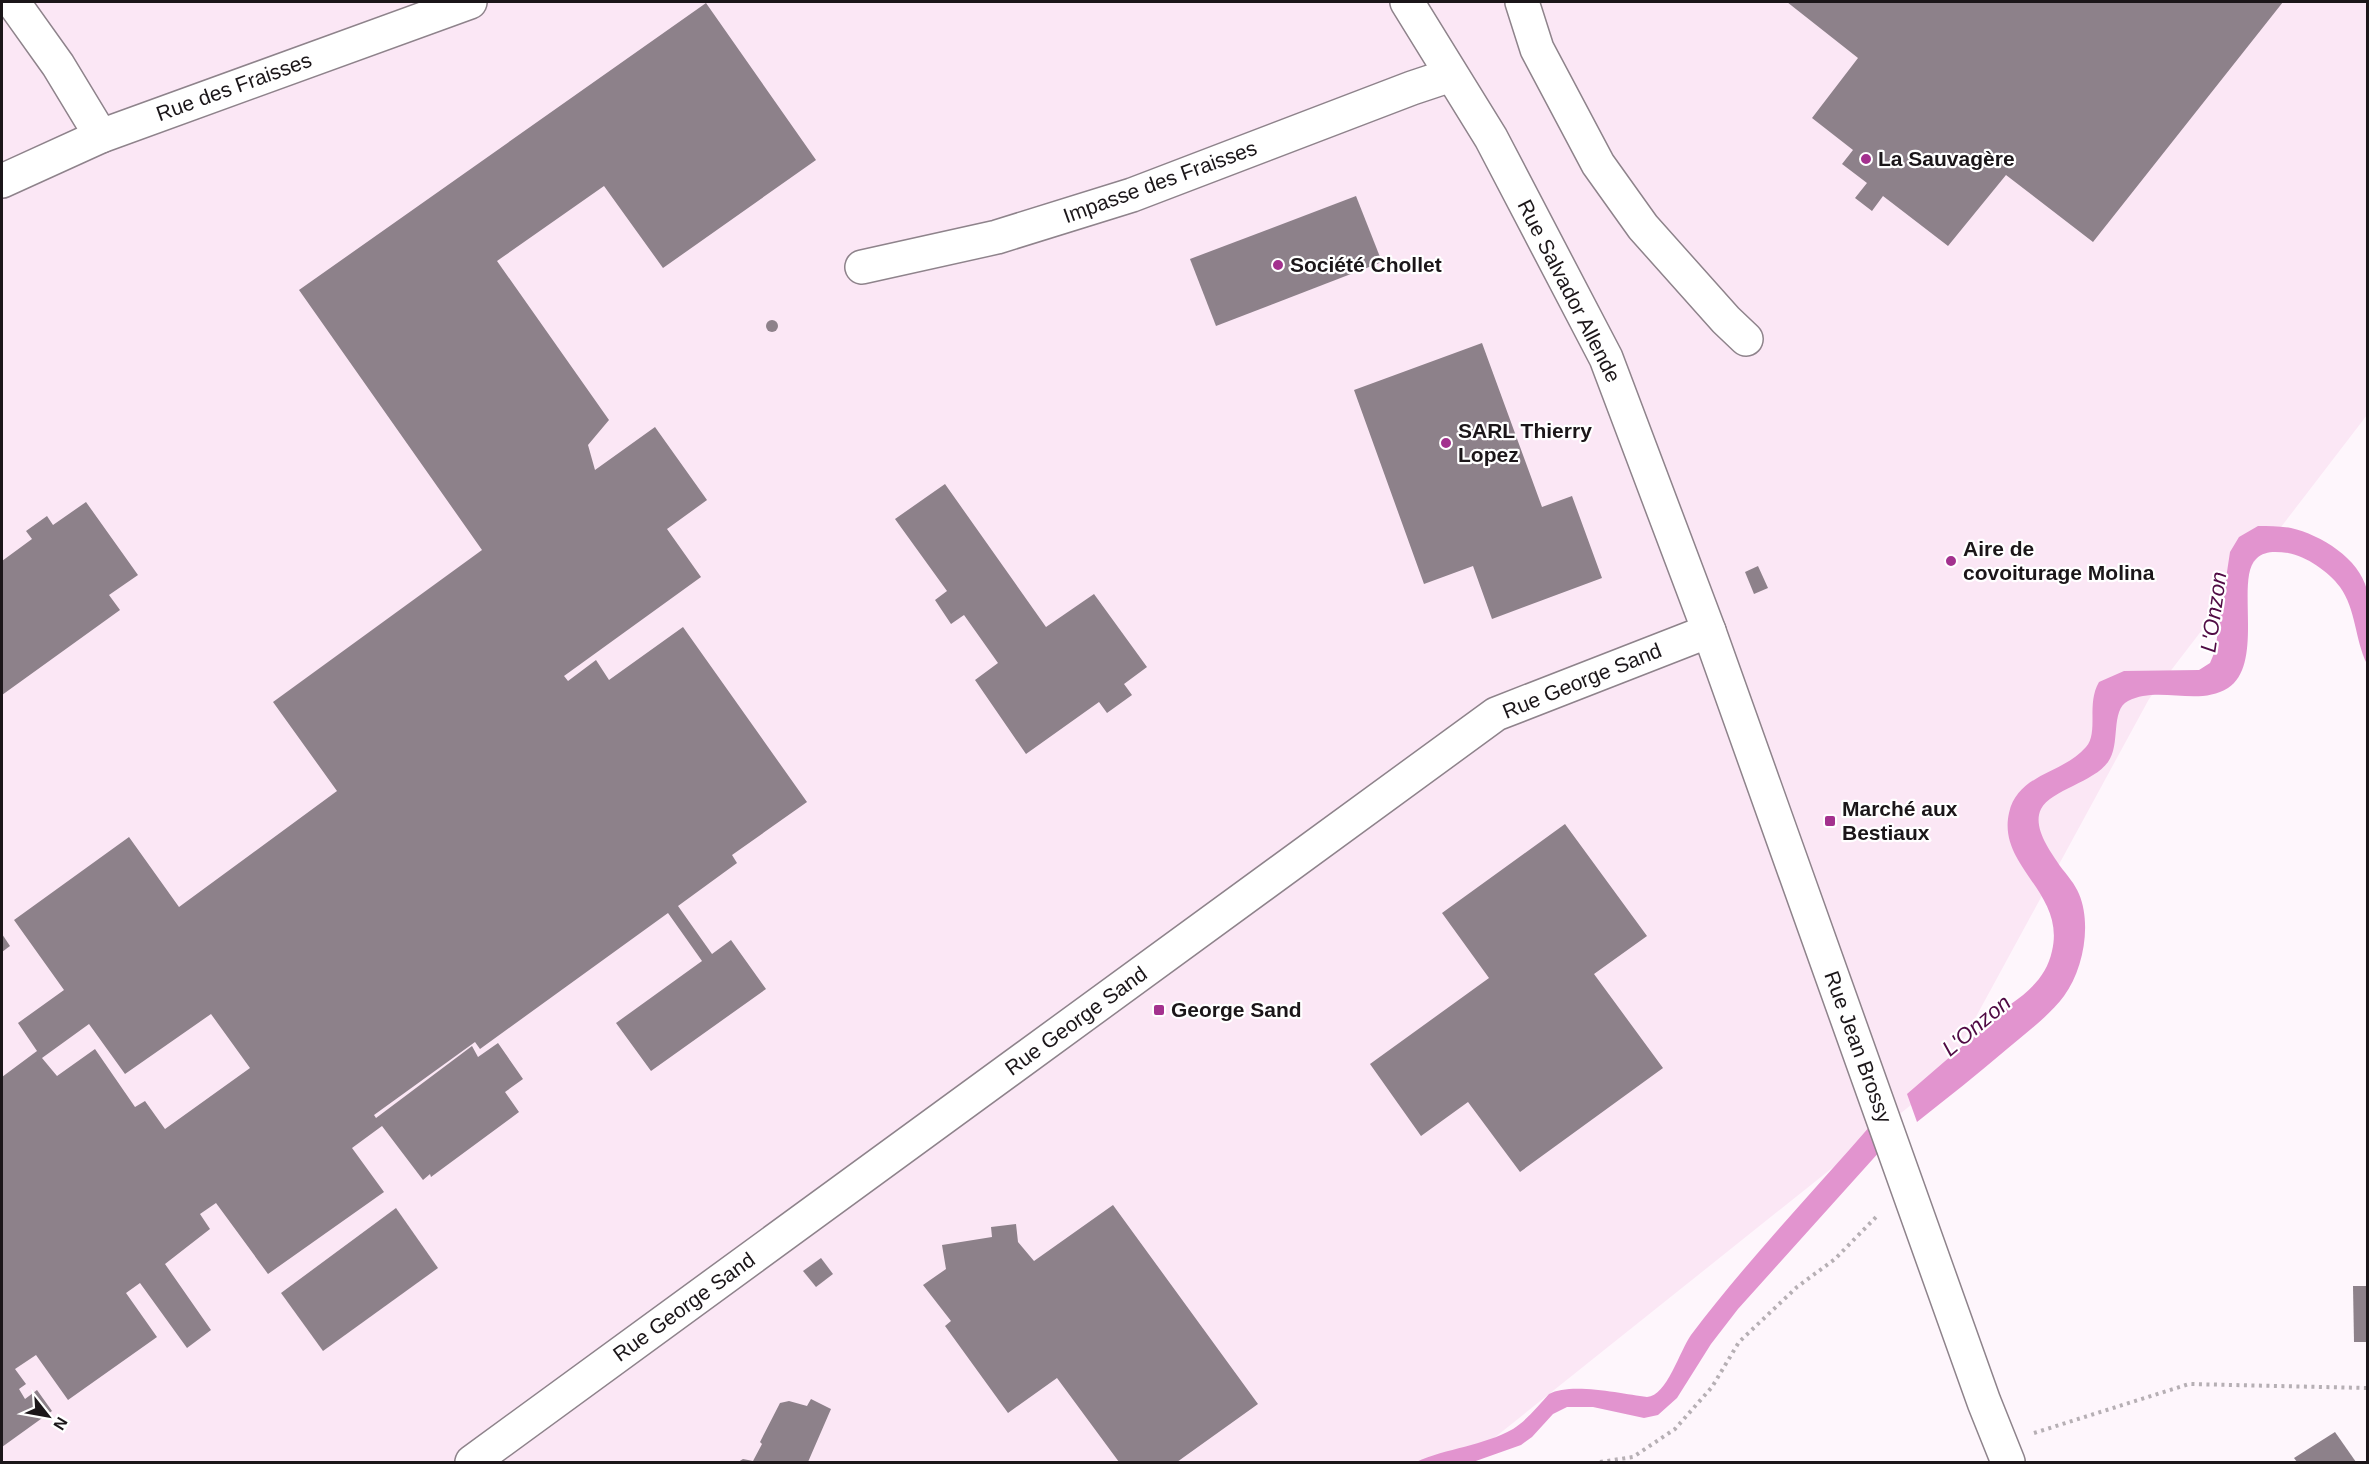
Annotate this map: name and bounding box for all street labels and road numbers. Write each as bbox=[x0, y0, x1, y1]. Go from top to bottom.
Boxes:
street label: Rue des Fraisses bbox=[153, 48, 315, 125]
street label: Impasse des Fraisses bbox=[1060, 136, 1260, 227]
street label: Rue Salvador Allende bbox=[1513, 196, 1626, 386]
street label: Rue George Sand bbox=[1499, 638, 1665, 723]
street label: Rue George Sand bbox=[1000, 962, 1151, 1080]
street label: Rue Jean Brossy bbox=[1820, 968, 1897, 1126]
street label: Rue George Sand bbox=[608, 1248, 759, 1366]

